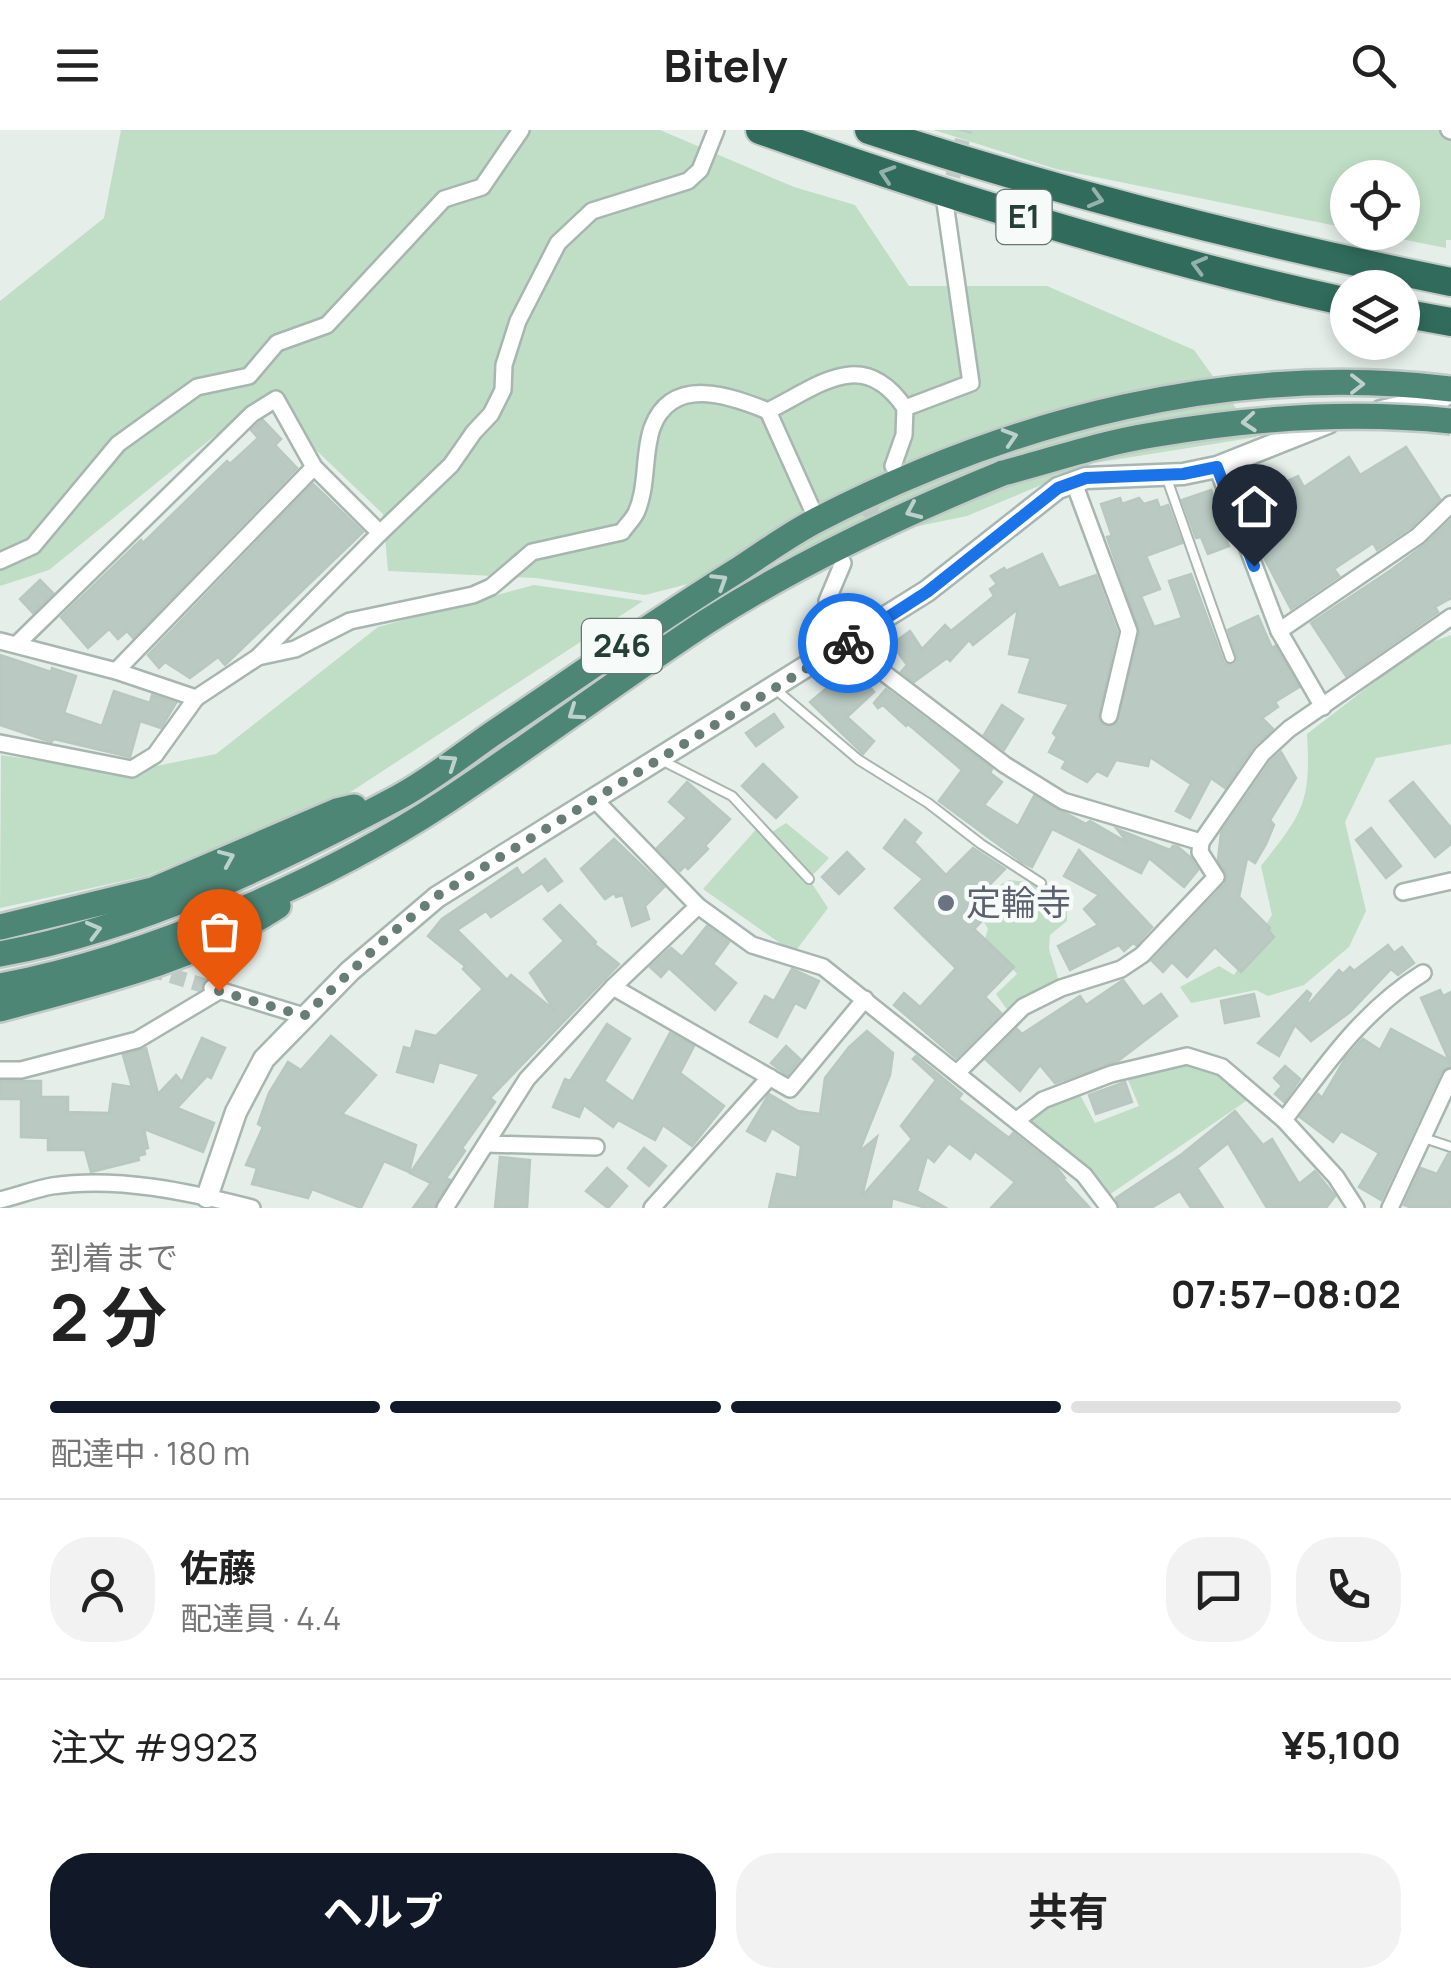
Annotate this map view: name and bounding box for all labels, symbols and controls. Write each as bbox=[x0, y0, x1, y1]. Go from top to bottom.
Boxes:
text: Bitely bbox=[663, 34, 788, 96]
icon: menu bbox=[50, 38, 105, 93]
icon: search bbox=[1346, 38, 1401, 93]
map controls bbox=[1330, 160, 1420, 360]
button: locate bbox=[1330, 160, 1420, 250]
one-way arrow bbox=[879, 166, 896, 186]
one-way arrow bbox=[1087, 187, 1104, 208]
road number: E1 bbox=[996, 190, 1052, 244]
one-way arrow bbox=[1191, 256, 1208, 277]
button: layers bbox=[1330, 270, 1420, 360]
one-way arrow bbox=[1349, 374, 1365, 395]
one-way arrow bbox=[1240, 410, 1256, 432]
one-way arrow bbox=[1001, 428, 1018, 449]
pin bbox=[1212, 464, 1297, 567]
icon: home bbox=[1227, 479, 1282, 534]
one-way arrow bbox=[905, 499, 923, 519]
one-way arrow bbox=[709, 574, 727, 593]
courier bbox=[798, 593, 898, 693]
icon: bike bbox=[821, 616, 876, 671]
road number: 246 bbox=[582, 619, 662, 673]
one-way arrow bbox=[567, 701, 586, 719]
one-way arrow bbox=[440, 756, 458, 775]
one-way arrow bbox=[217, 850, 235, 870]
place label: 定輪寺 bbox=[966, 878, 1071, 926]
pin bbox=[177, 889, 262, 992]
marker: 定輪寺 bbox=[935, 892, 957, 914]
icon: bag bbox=[192, 904, 247, 959]
one-way arrow bbox=[85, 920, 103, 941]
text: 到着まで bbox=[50, 1235, 178, 1279]
text: 07:57–08:02 bbox=[1171, 1267, 1401, 1319]
text: 2 分 bbox=[50, 1272, 167, 1361]
text: 配達中 · 180 m bbox=[50, 1431, 250, 1475]
button: person bbox=[50, 1537, 155, 1642]
button: chat bbox=[1166, 1537, 1271, 1642]
button: phone bbox=[1296, 1537, 1401, 1642]
text: 佐藤 bbox=[180, 1541, 256, 1593]
text: 配達員 · 4.4 bbox=[180, 1596, 341, 1640]
text: ¥5,100 bbox=[1282, 1718, 1401, 1770]
text: 注文 #9923 bbox=[50, 1720, 258, 1772]
button: ヘルプ bbox=[50, 1853, 716, 1968]
button: 共有 bbox=[736, 1853, 1401, 1968]

